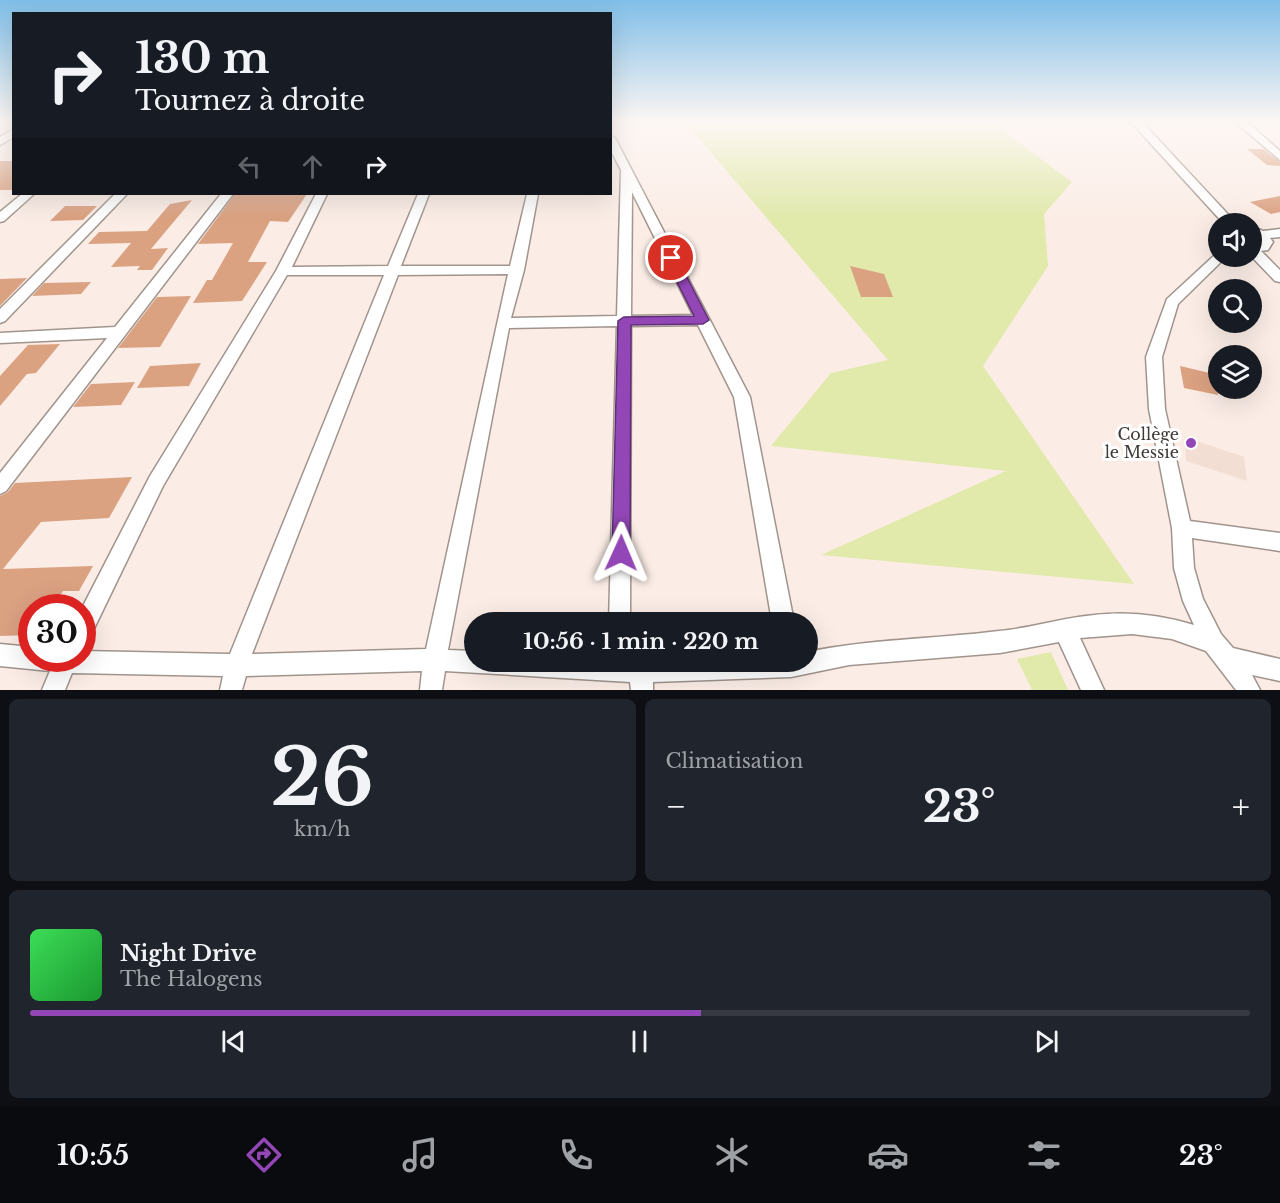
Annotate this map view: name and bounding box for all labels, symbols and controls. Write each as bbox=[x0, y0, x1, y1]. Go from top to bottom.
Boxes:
text: 130 m bbox=[135, 32, 269, 84]
icon: right bbox=[36, 36, 114, 114]
text: Tournez à droite bbox=[135, 84, 365, 117]
icon: left bbox=[233, 150, 266, 183]
icon: ahead bbox=[296, 150, 329, 183]
icon: right bbox=[359, 150, 392, 183]
map controls bbox=[1208, 213, 1262, 399]
button: sound bbox=[1208, 213, 1262, 267]
pin bbox=[645, 232, 696, 283]
icon: arrive bbox=[654, 241, 687, 274]
button: search bbox=[1208, 279, 1262, 333]
button: layers bbox=[1208, 345, 1262, 399]
place label: Collège le Messie bbox=[1105, 424, 1179, 462]
marker: Collège le Messie bbox=[1184, 436, 1198, 450]
position arrow bbox=[589, 521, 653, 585]
speed limit sign: 30 bbox=[18, 594, 96, 672]
text: 10:56 · 1 min · 220 m bbox=[523, 628, 759, 655]
text: 26 bbox=[271, 729, 374, 826]
text: Climatisation bbox=[666, 749, 803, 773]
text: 23° bbox=[923, 778, 996, 834]
text: − bbox=[666, 786, 686, 827]
text: + bbox=[1232, 786, 1250, 827]
text: km/h bbox=[294, 817, 351, 841]
text: Night Drive bbox=[120, 940, 257, 967]
text: The Halogens bbox=[120, 967, 262, 991]
icon: previous bbox=[217, 1025, 250, 1058]
icon: pause bbox=[623, 1025, 656, 1058]
icon: next bbox=[1030, 1025, 1063, 1058]
icon: directions bbox=[243, 1134, 285, 1176]
icon: music bbox=[399, 1134, 441, 1176]
icon: phone bbox=[555, 1134, 597, 1176]
icon: climate bbox=[711, 1134, 753, 1176]
icon: car bbox=[867, 1134, 909, 1176]
icon: filters bbox=[1023, 1134, 1065, 1176]
text: 10:55 bbox=[57, 1139, 129, 1172]
text: 23° bbox=[1179, 1139, 1223, 1172]

